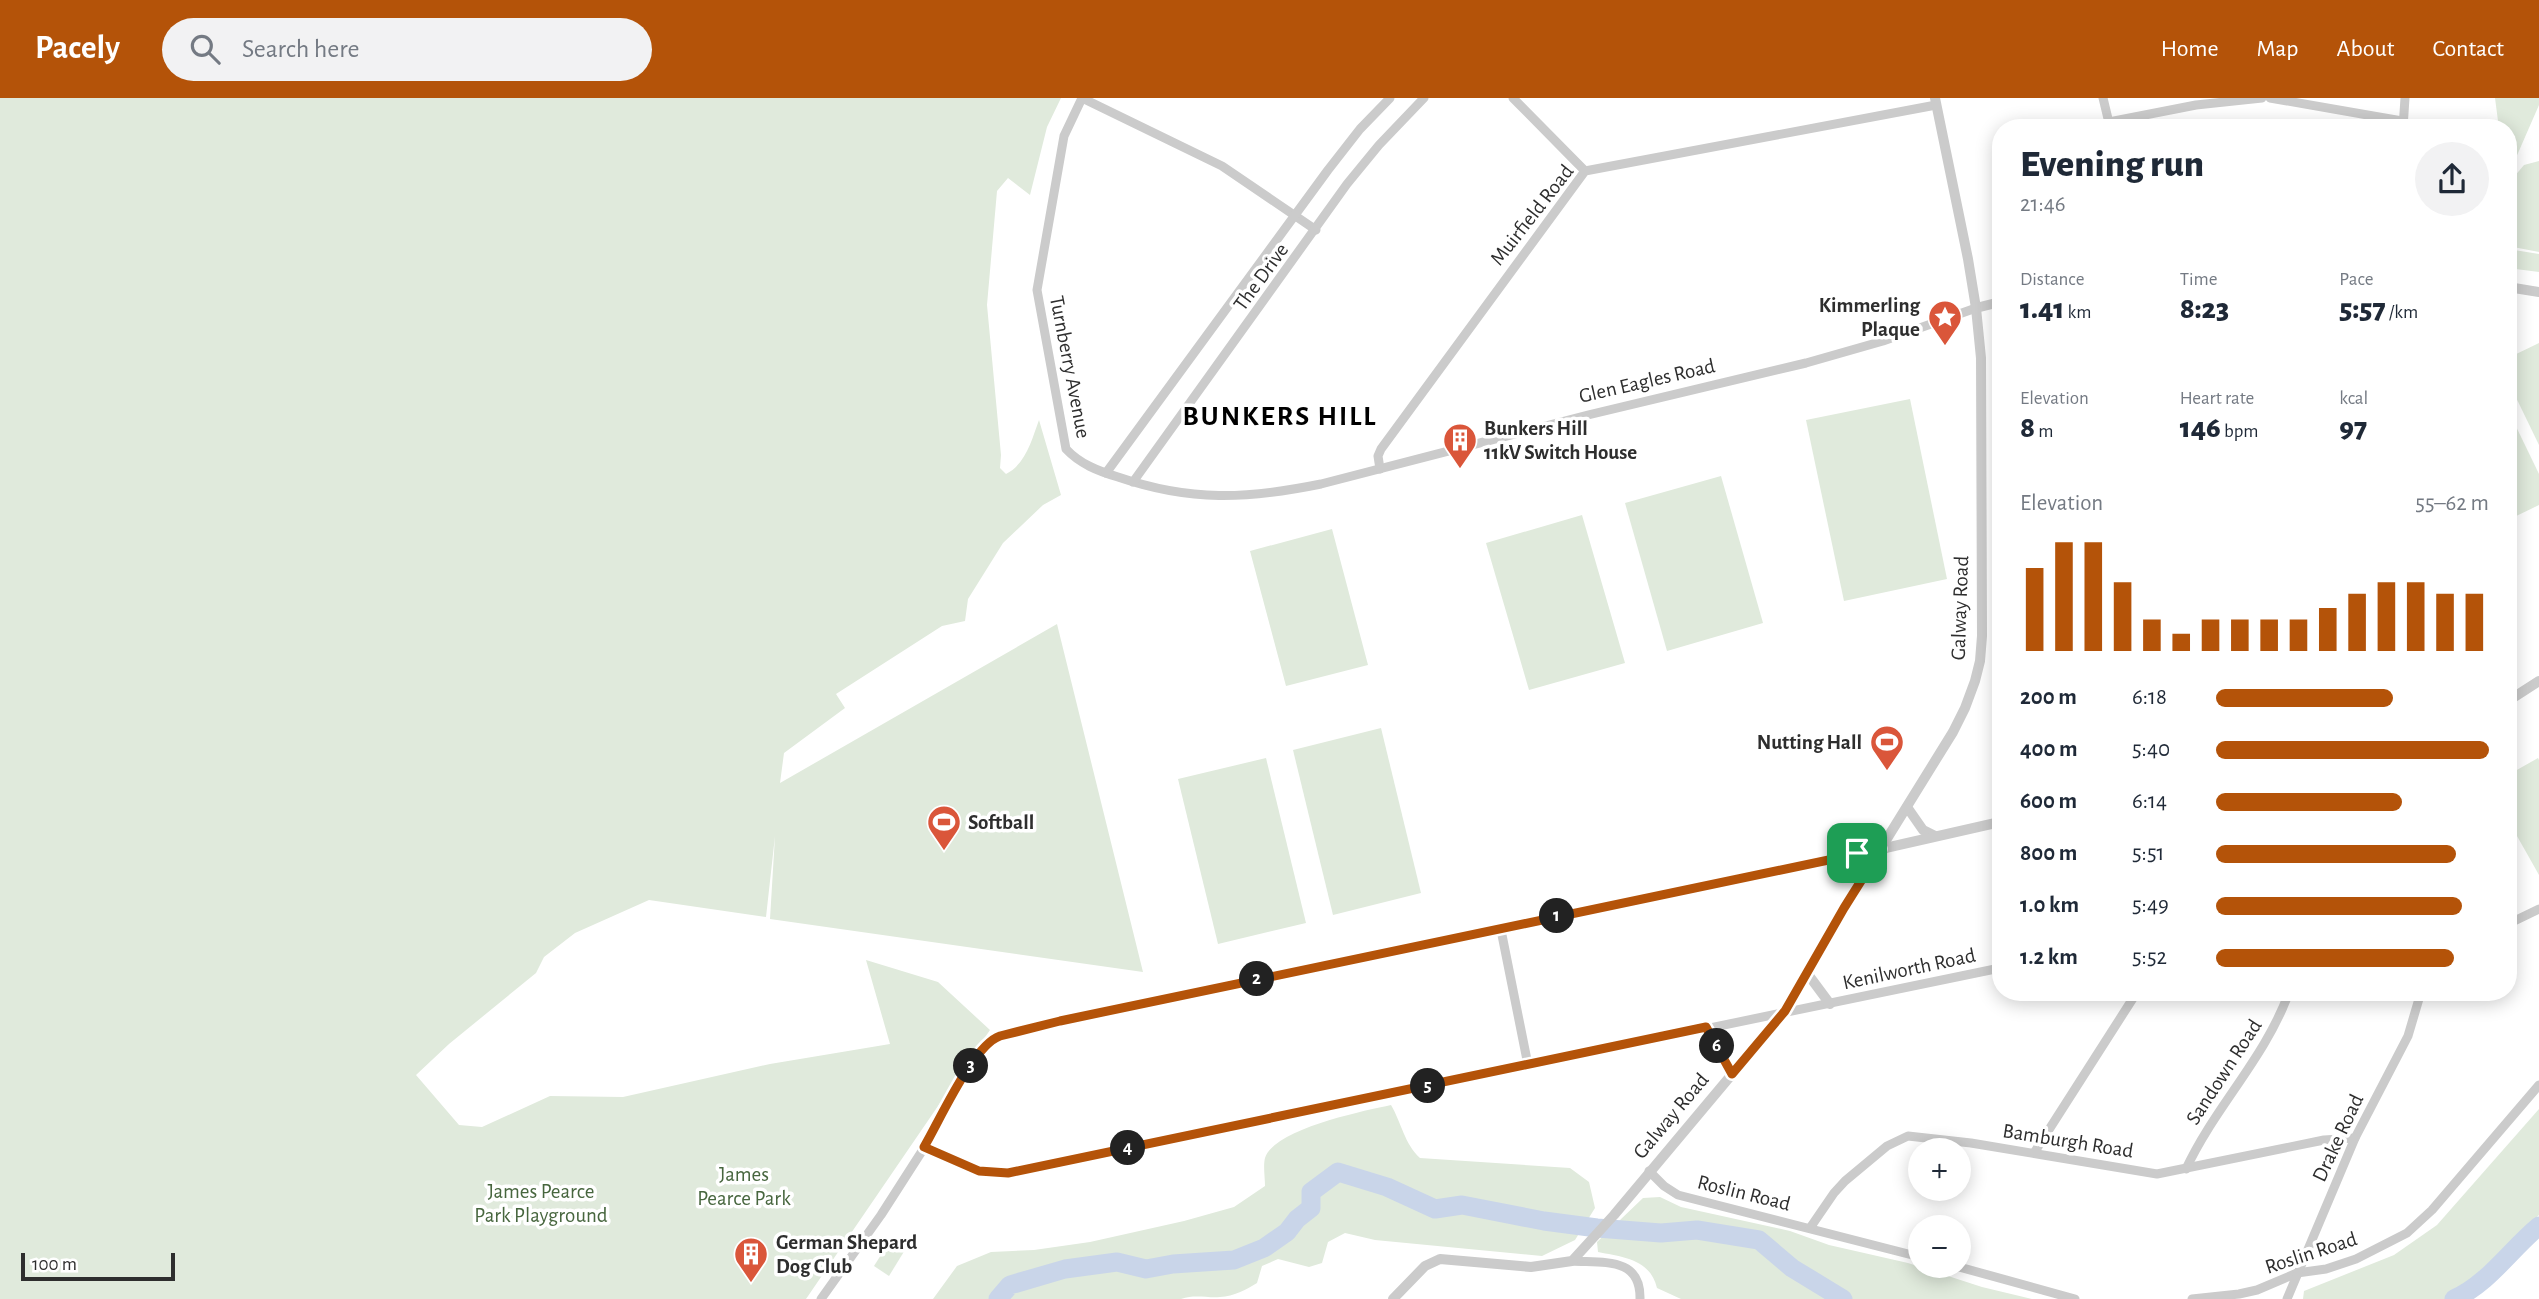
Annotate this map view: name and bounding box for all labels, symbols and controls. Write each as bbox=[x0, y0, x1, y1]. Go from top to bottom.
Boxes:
search box bbox=[162, 18, 652, 81]
icon: search bbox=[186, 30, 224, 68]
text: Pacely bbox=[35, 32, 120, 65]
text: Search here bbox=[242, 36, 360, 62]
text: Home bbox=[2161, 37, 2219, 61]
text: Map bbox=[2257, 37, 2299, 61]
text: About bbox=[2337, 37, 2394, 61]
text: Contact bbox=[2432, 37, 2504, 61]
button: share bbox=[2415, 142, 2489, 216]
text: Evening run bbox=[2020, 146, 2204, 184]
street label: Muirfield Road bbox=[1486, 161, 1578, 269]
text: 21:46 bbox=[2020, 193, 2066, 216]
street label: The Drive bbox=[1230, 239, 1292, 315]
text: Distance bbox=[2020, 270, 2084, 289]
text: Time bbox=[2180, 270, 2218, 289]
text: Pace bbox=[2339, 270, 2374, 289]
street label: Turnberry Avenue bbox=[1046, 294, 1094, 440]
text: 1.41 bbox=[2020, 294, 2064, 324]
text: 8:23 bbox=[2180, 294, 2229, 324]
text: 5:57 bbox=[2339, 294, 2386, 324]
place label: Kimmerling Plaque bbox=[1819, 295, 1920, 340]
place icon: Kimmerling Plaque bbox=[1926, 298, 1964, 347]
text: km bbox=[2064, 303, 2091, 322]
text: /km bbox=[2386, 303, 2418, 322]
street label: Glen Eagles Road bbox=[1577, 355, 1717, 407]
text: Elevation bbox=[2020, 389, 2089, 408]
text: Heart rate bbox=[2180, 389, 2254, 408]
text: kcal bbox=[2339, 389, 2368, 408]
district label: BUNKERS HILL bbox=[1183, 403, 1377, 431]
text: 8 bbox=[2020, 413, 2035, 443]
text: 146 bbox=[2180, 413, 2221, 443]
text: 97 bbox=[2339, 413, 2367, 443]
place label: Bunkers Hill 11kV Switch House bbox=[1484, 418, 1637, 463]
building icon: Bunkers Hill 11kV Switch House bbox=[1441, 421, 1479, 470]
text: m bbox=[2035, 422, 2053, 441]
text: bpm bbox=[2221, 422, 2258, 441]
text: Elevation bbox=[2020, 492, 2103, 515]
text: 55–62 m bbox=[2415, 492, 2489, 515]
street label: Galway Road bbox=[1948, 555, 1972, 661]
text: 200 m bbox=[2020, 686, 2077, 709]
text: 6:18 bbox=[2132, 686, 2167, 709]
sports icon: Nutting Hall bbox=[1868, 723, 1906, 772]
place label: Nutting Hall bbox=[1757, 732, 1862, 753]
text: 400 m bbox=[2020, 738, 2078, 761]
text: 5:40 bbox=[2132, 738, 2170, 761]
text: 600 m bbox=[2020, 790, 2077, 813]
text: 6:14 bbox=[2132, 790, 2167, 813]
sports icon: Softball bbox=[925, 803, 963, 852]
place label: Softball bbox=[968, 812, 1034, 833]
pin bbox=[1827, 823, 1887, 883]
icon: arrive bbox=[1838, 834, 1876, 872]
text: 800 m bbox=[2020, 842, 2077, 865]
text: 5:51 bbox=[2132, 842, 2164, 865]
text: 1.0 km bbox=[2020, 894, 2079, 917]
text: 5:49 bbox=[2132, 894, 2169, 917]
pin: 1 bbox=[1540, 898, 1574, 934]
text: 1 bbox=[1553, 906, 1560, 925]
street label: Kenilworth Road bbox=[1841, 945, 1978, 993]
text: 1.2 km bbox=[2020, 946, 2078, 969]
text: 5:52 bbox=[2132, 946, 2167, 969]
pin: 2 bbox=[1240, 962, 1274, 996]
text: 2 bbox=[1252, 969, 1261, 988]
street label: Sandown Road bbox=[2182, 1015, 2266, 1128]
pin: 6 bbox=[1700, 1028, 1734, 1063]
text: 6 bbox=[1712, 1036, 1721, 1055]
pin: 3 bbox=[954, 1048, 988, 1084]
text: 3 bbox=[966, 1056, 975, 1075]
pin: 5 bbox=[1410, 1068, 1446, 1104]
street label: Galway Road bbox=[1629, 1069, 1713, 1163]
text: 5 bbox=[1423, 1076, 1432, 1095]
street label: Drake Road bbox=[2309, 1091, 2367, 1185]
street label: Bamburgh Road bbox=[2001, 1120, 2135, 1162]
pin: 4 bbox=[1110, 1130, 1146, 1166]
text: 4 bbox=[1123, 1138, 1132, 1157]
map controls bbox=[1908, 1138, 1971, 1278]
button: + bbox=[1908, 1138, 1971, 1201]
park label: James Pearce Park bbox=[697, 1164, 791, 1209]
street label: Roslin Road bbox=[1695, 1171, 1793, 1215]
park label: James Pearce Park Playground bbox=[474, 1181, 608, 1226]
button: − bbox=[1908, 1215, 1971, 1278]
street label: Roslin Road bbox=[2262, 1228, 2360, 1278]
place label: German Shepard Dog Club bbox=[776, 1232, 917, 1277]
building icon: German Shepard Dog Club bbox=[732, 1235, 770, 1284]
scale bar bbox=[21, 1250, 175, 1282]
text: 100 m bbox=[32, 1255, 77, 1274]

